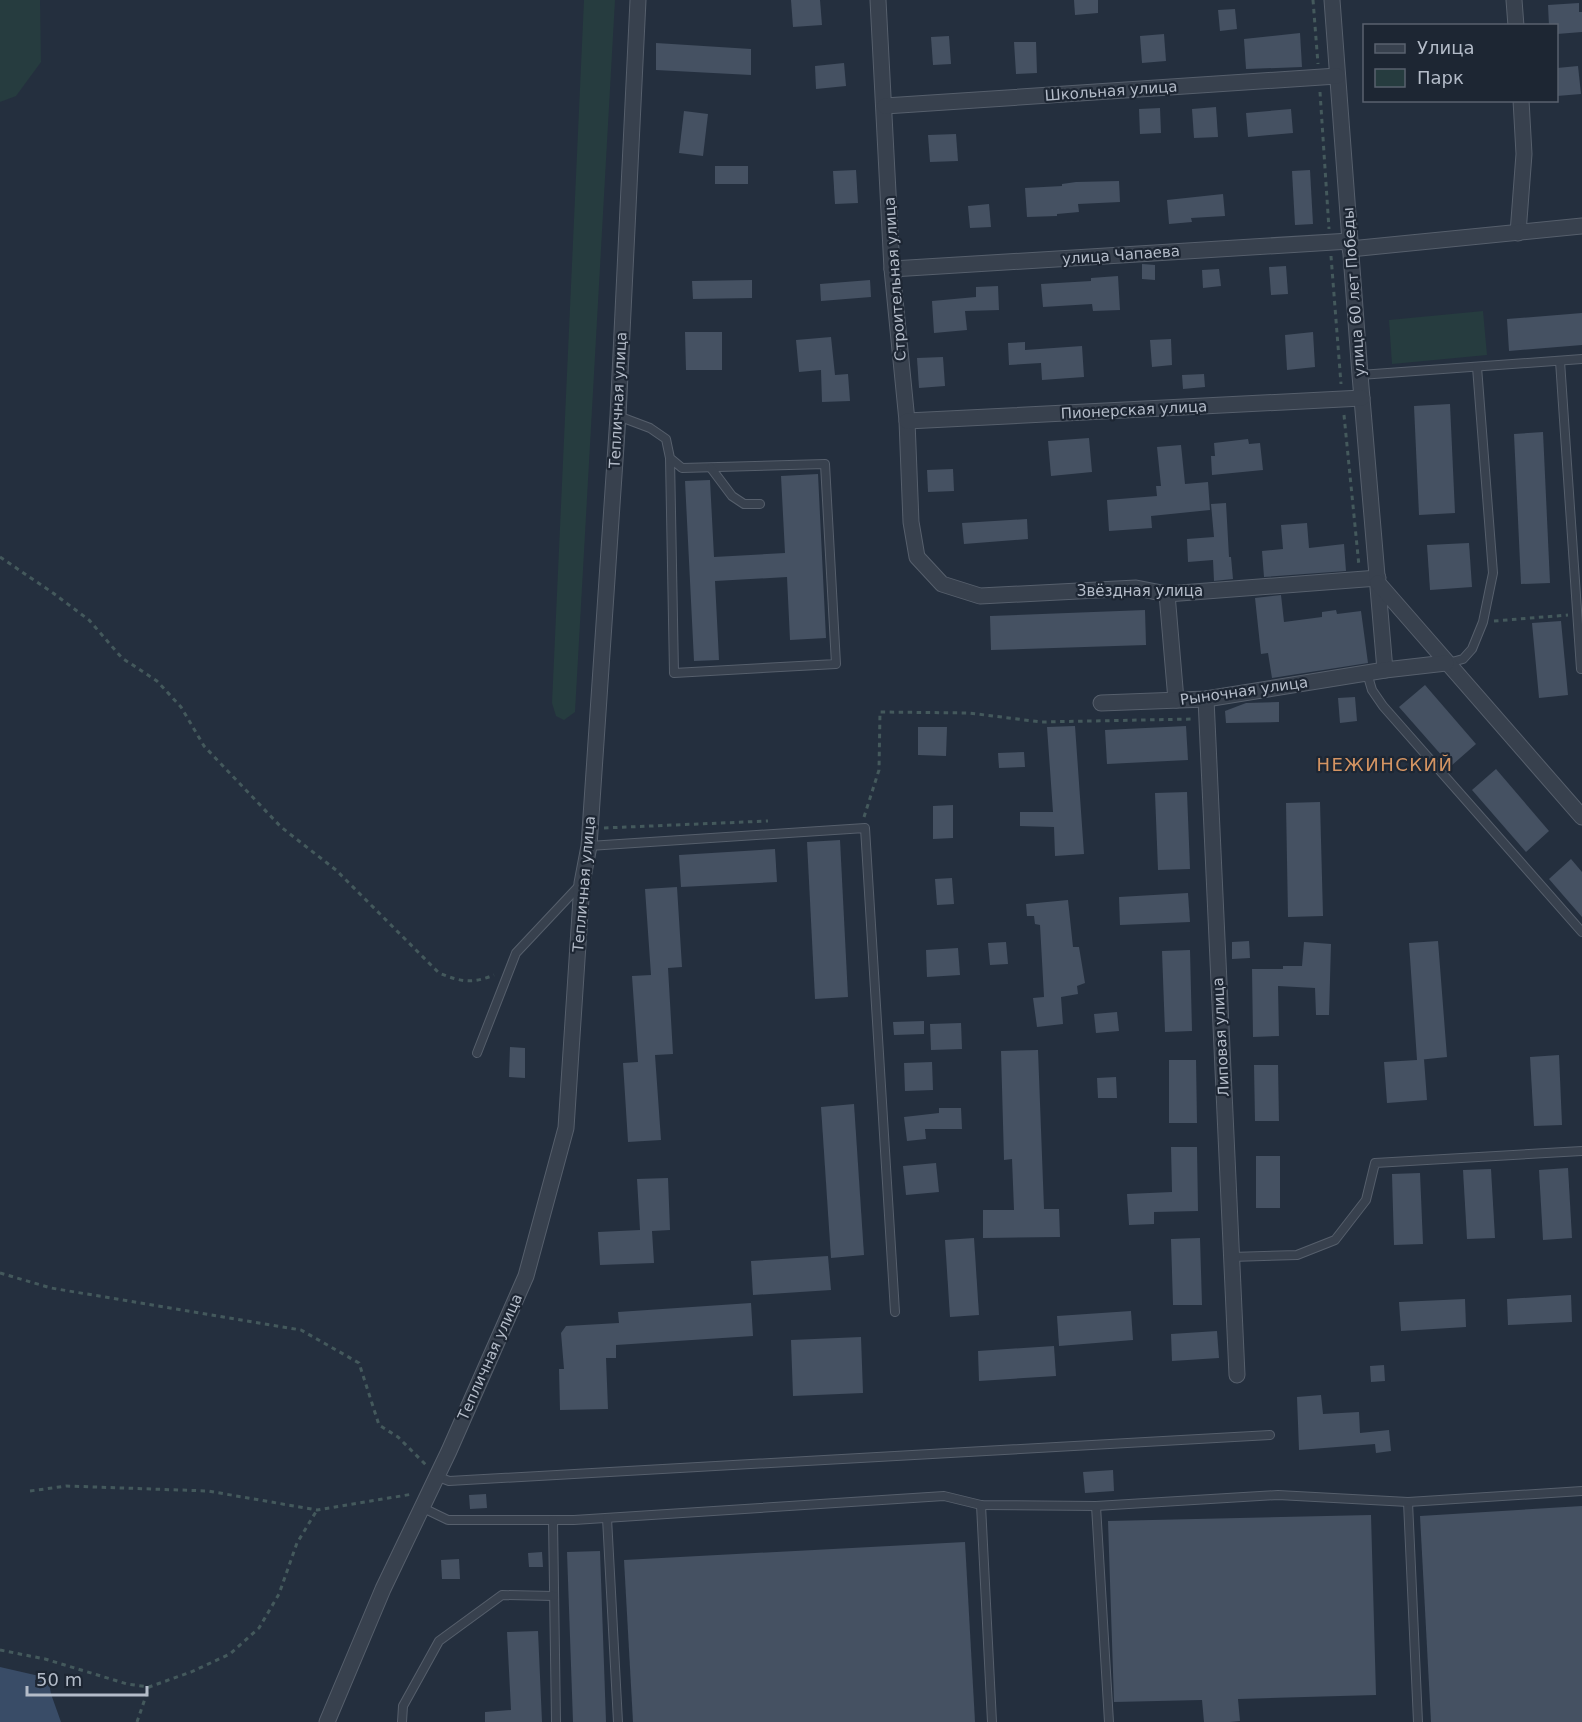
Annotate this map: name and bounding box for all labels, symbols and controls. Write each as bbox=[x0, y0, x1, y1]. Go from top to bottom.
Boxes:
legend bbox=[1363, 24, 1558, 102]
text: Улица bbox=[1417, 37, 1474, 58]
text: Парк bbox=[1417, 67, 1464, 88]
street label: Школьная улица bbox=[1044, 77, 1178, 105]
street label: Строительная улица bbox=[880, 196, 910, 362]
street label: улица 60 лет Победы bbox=[1339, 207, 1369, 377]
street label: улица Чапаева bbox=[1061, 242, 1181, 268]
street label: Тепличная улица bbox=[605, 331, 631, 470]
street label: Пионерская улица bbox=[1060, 397, 1208, 423]
street label: Звёздная улица bbox=[1077, 582, 1203, 600]
street label: Рыночная улица bbox=[1179, 673, 1309, 709]
district label: НЕЖИНСКИЙ bbox=[1316, 754, 1454, 775]
street label: Тепличная улица bbox=[569, 815, 599, 954]
street label: Липовая улица bbox=[1209, 977, 1233, 1097]
street label: Тепличная улица bbox=[454, 1291, 526, 1424]
scale bar bbox=[27, 1659, 147, 1697]
text: 50 m bbox=[36, 1669, 82, 1690]

